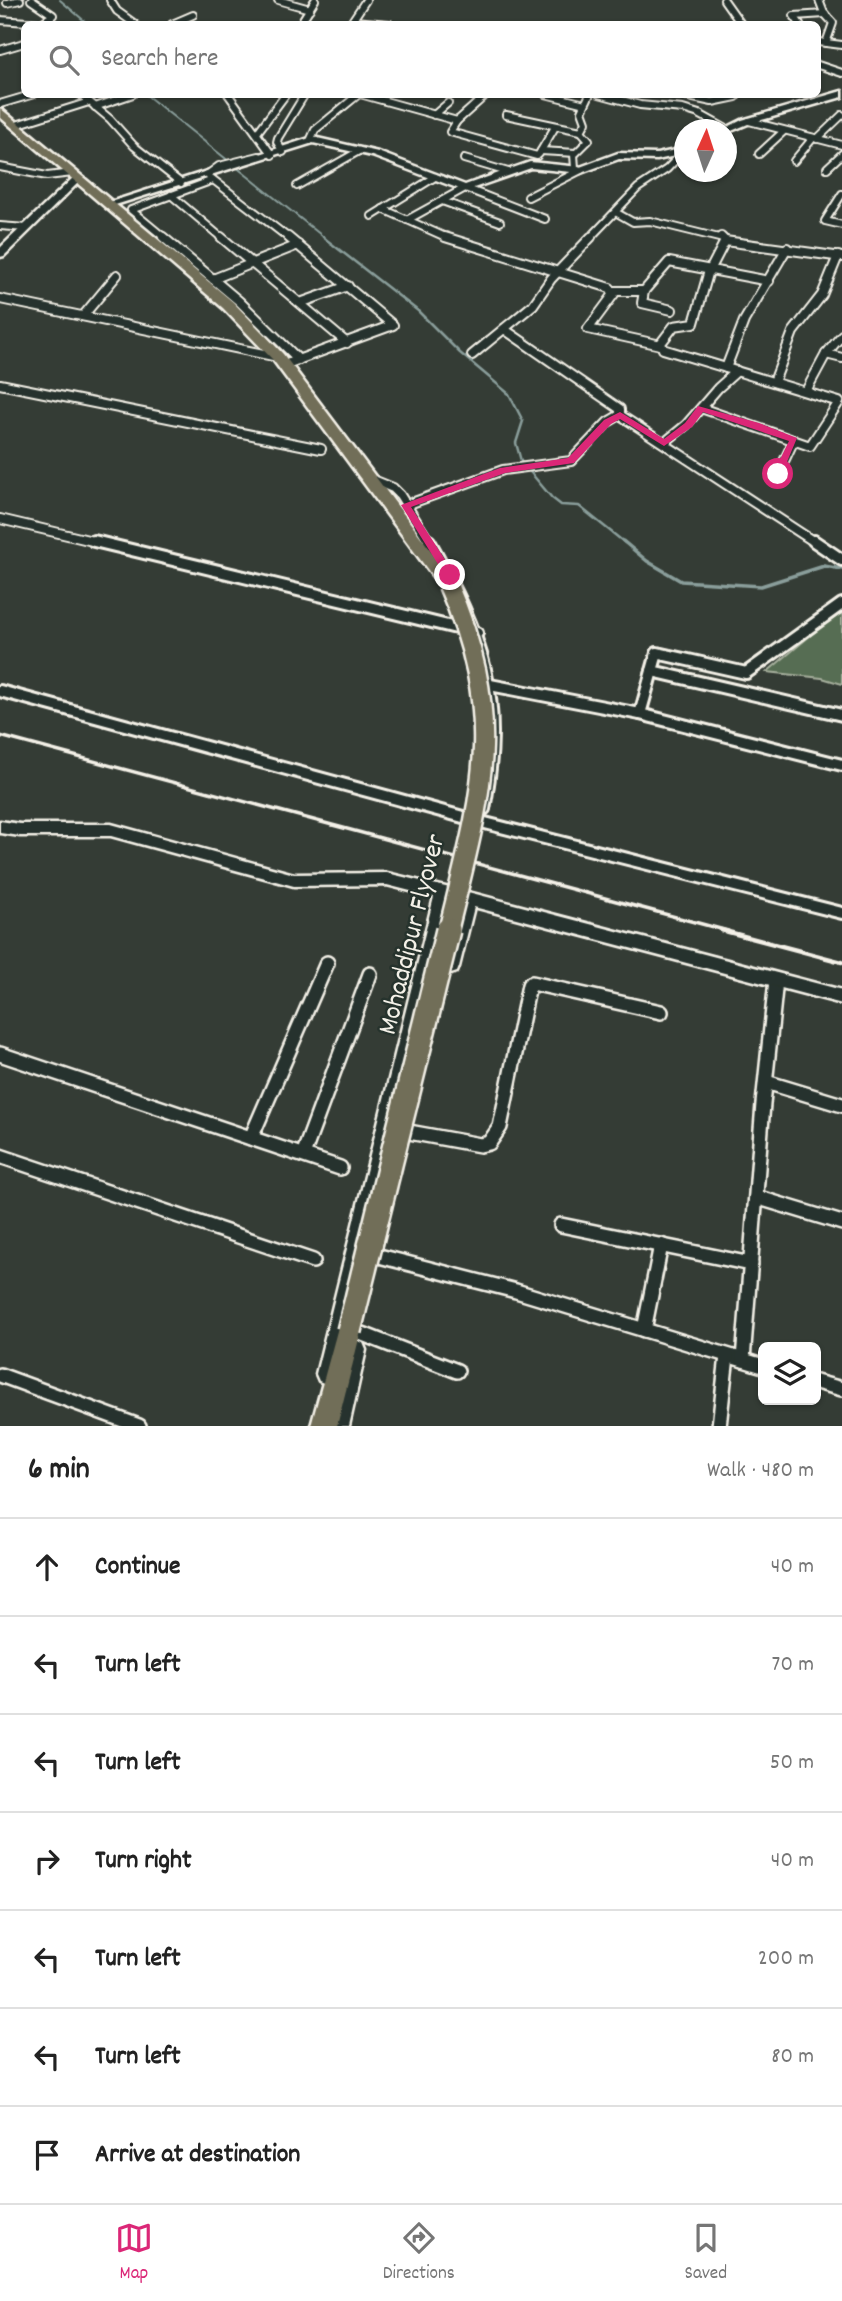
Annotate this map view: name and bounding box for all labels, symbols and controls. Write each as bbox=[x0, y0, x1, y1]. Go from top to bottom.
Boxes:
search box bbox=[21, 21, 821, 98]
icon: search bbox=[45, 41, 83, 79]
text: Search here bbox=[101, 41, 219, 78]
north arrow bbox=[674, 119, 737, 182]
route start bbox=[762, 458, 793, 489]
route end bbox=[434, 559, 465, 590]
street label: Mohaddipur Flyover bbox=[370, 830, 458, 1039]
map controls bbox=[758, 1342, 821, 1405]
button: layers bbox=[758, 1342, 821, 1405]
text: 6 min bbox=[28, 1450, 90, 1493]
text: Walk · 480 m bbox=[707, 1455, 814, 1488]
icon: ahead bbox=[28, 1548, 66, 1586]
text: Continue bbox=[95, 1549, 180, 1586]
text: 40 m bbox=[771, 1551, 814, 1584]
icon: left bbox=[28, 1646, 66, 1684]
text: Turn left bbox=[95, 1647, 181, 1684]
text: 70 m bbox=[772, 1649, 814, 1682]
icon: left bbox=[28, 1744, 66, 1782]
text: Turn left bbox=[95, 1745, 181, 1782]
text: 50 m bbox=[770, 1747, 814, 1780]
icon: right bbox=[28, 1842, 66, 1880]
text: Turn right bbox=[95, 1843, 192, 1880]
text: 40 m bbox=[771, 1845, 814, 1878]
icon: left bbox=[28, 1940, 66, 1978]
text: Turn left bbox=[95, 1941, 181, 1978]
text: 200 m bbox=[758, 1943, 814, 1976]
icon: left bbox=[28, 2038, 66, 2076]
text: Turn left bbox=[95, 2039, 181, 2076]
text: 80 m bbox=[771, 2041, 814, 2074]
icon: arrive bbox=[28, 2136, 66, 2174]
text: Arrive at destination bbox=[95, 2137, 300, 2174]
tab: Map bbox=[115, 2219, 153, 2288]
tab: Directions bbox=[383, 2219, 455, 2288]
tab: Saved bbox=[685, 2219, 727, 2288]

